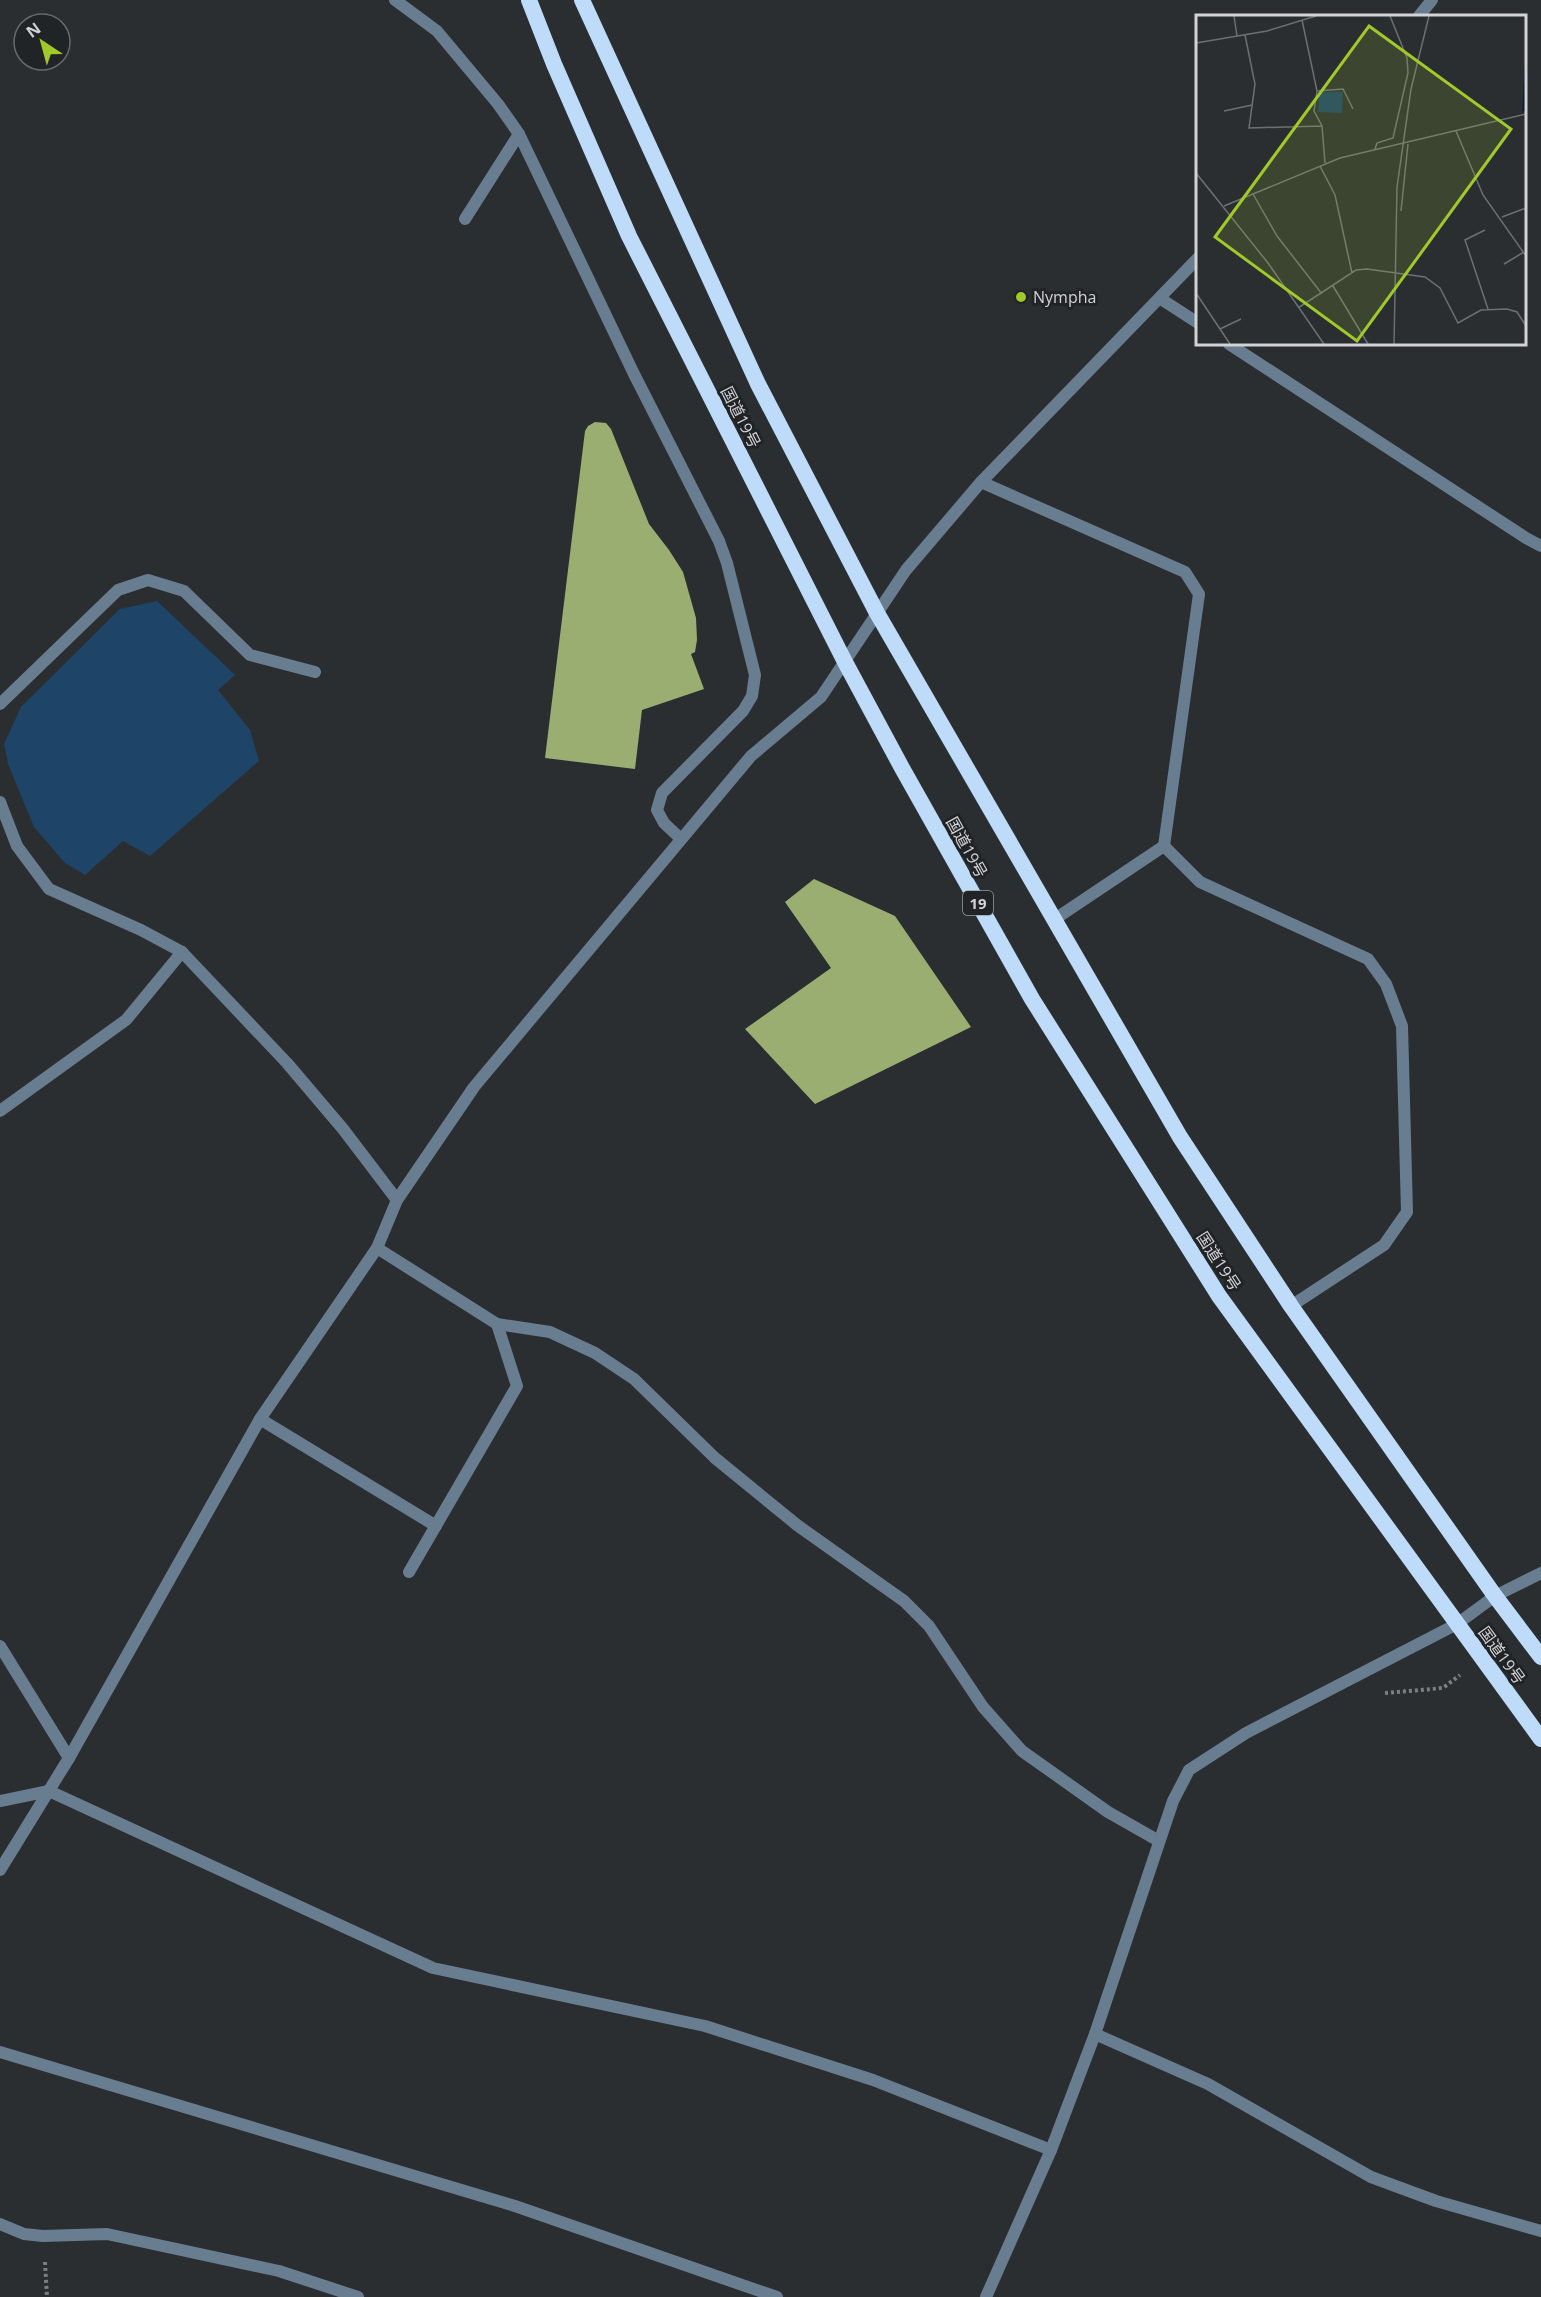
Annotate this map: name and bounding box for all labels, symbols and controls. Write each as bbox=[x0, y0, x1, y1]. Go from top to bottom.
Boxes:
north arrow bbox=[12, 12, 72, 72]
inset map bbox=[1196, 15, 1526, 345]
text: N bbox=[21, 17, 45, 43]
place label: Nympha bbox=[1033, 286, 1096, 308]
marker: Nympha bbox=[1014, 290, 1028, 304]
street label: 国道19号 bbox=[716, 382, 766, 452]
street label: 国道19号 bbox=[941, 813, 993, 881]
road number: 19 bbox=[963, 891, 993, 915]
street label: 国道19号 bbox=[1192, 1227, 1246, 1295]
street label: 国道19号 bbox=[1474, 1622, 1530, 1688]

